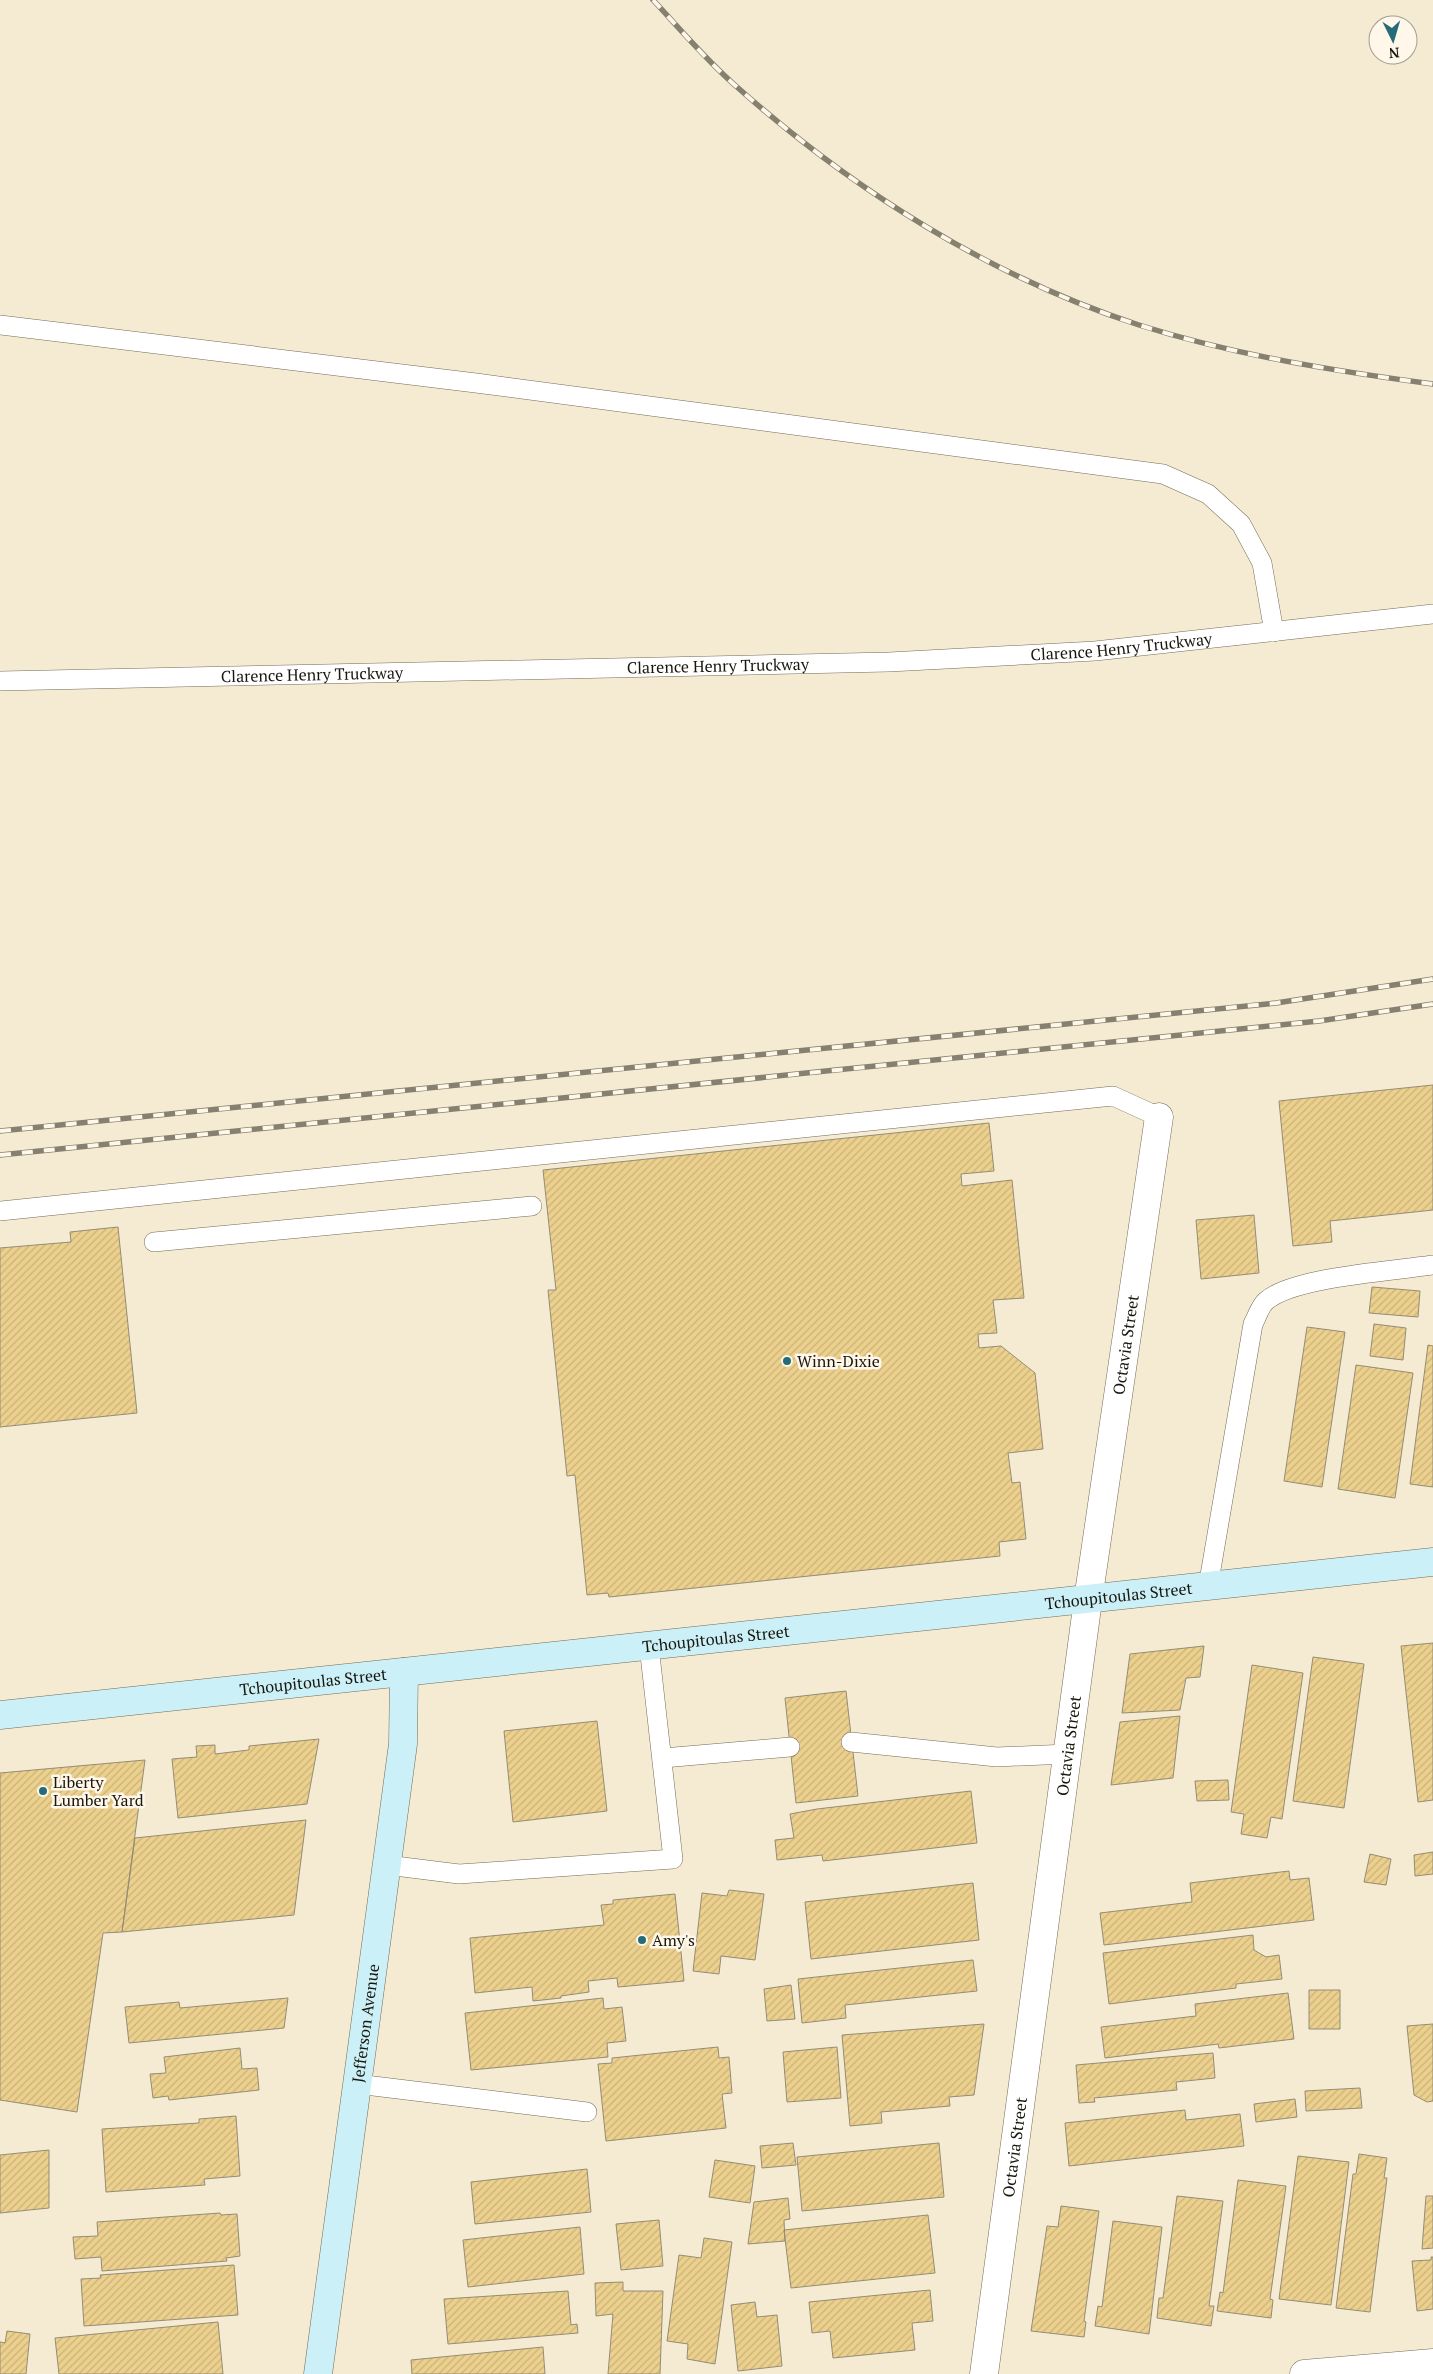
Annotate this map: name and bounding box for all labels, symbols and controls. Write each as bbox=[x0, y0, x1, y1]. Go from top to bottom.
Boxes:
north arrow bbox=[1368, 15, 1418, 65]
text: N bbox=[1388, 44, 1400, 63]
street label: Clarence Henry Truckway bbox=[1030, 627, 1214, 665]
street label: Clarence Henry Truckway bbox=[627, 653, 810, 679]
street label: Clarence Henry Truckway bbox=[221, 661, 404, 687]
street label: Octavia Street bbox=[1107, 1293, 1144, 1396]
place label: Winn-Dixie bbox=[797, 1350, 880, 1372]
marker: Winn-Dixie bbox=[781, 1355, 793, 1367]
street label: Tchoupitoulas Street bbox=[1044, 1577, 1194, 1614]
street label: Tchoupitoulas Street bbox=[641, 1620, 791, 1657]
street label: Tchoupitoulas Street bbox=[238, 1663, 388, 1700]
street label: Octavia Street bbox=[1051, 1694, 1086, 1797]
place label: Liberty Lumber Yard bbox=[53, 1771, 144, 1811]
marker: Liberty Lumber Yard bbox=[37, 1785, 49, 1797]
place label: Amy's bbox=[652, 1929, 695, 1951]
marker: Amy's bbox=[636, 1934, 648, 1946]
street label: Jefferson Avenue bbox=[346, 1962, 384, 2084]
street label: Octavia Street bbox=[997, 2095, 1032, 2199]

